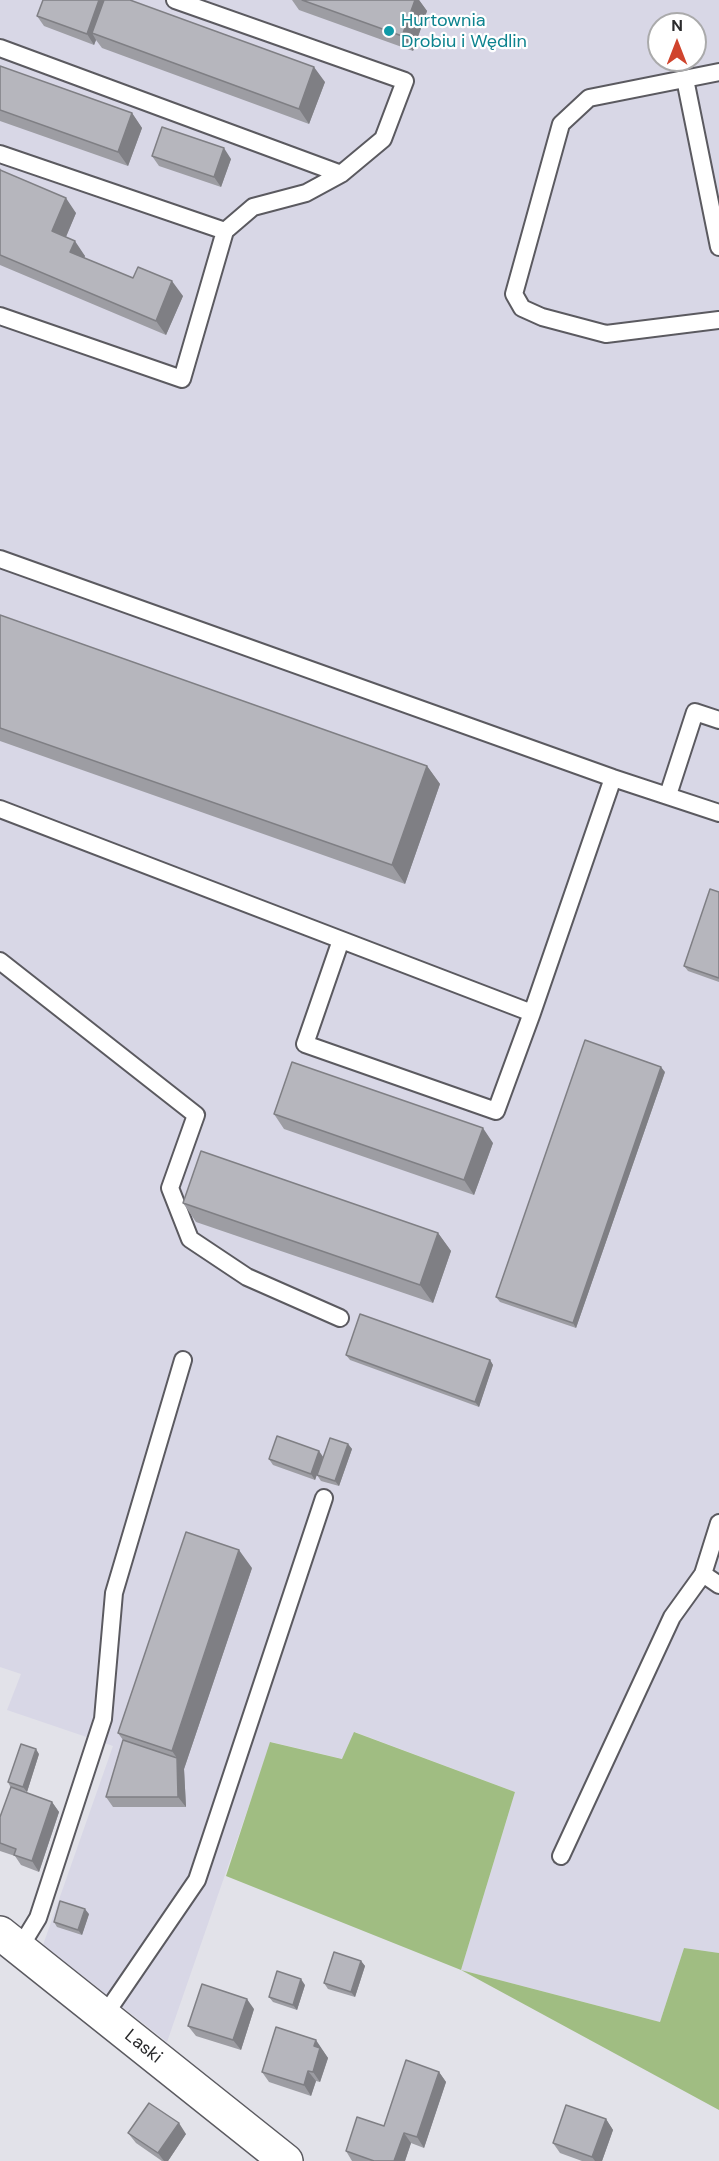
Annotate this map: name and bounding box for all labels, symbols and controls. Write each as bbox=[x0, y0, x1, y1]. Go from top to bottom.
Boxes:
place label: Hurtownia Drobiu i Wędlin bbox=[401, 10, 527, 52]
north arrow bbox=[647, 12, 707, 72]
text: N bbox=[671, 15, 683, 36]
marker: Hurtownia Drobiu i Wędlin bbox=[382, 24, 396, 38]
street label: Laski bbox=[120, 2025, 166, 2069]

